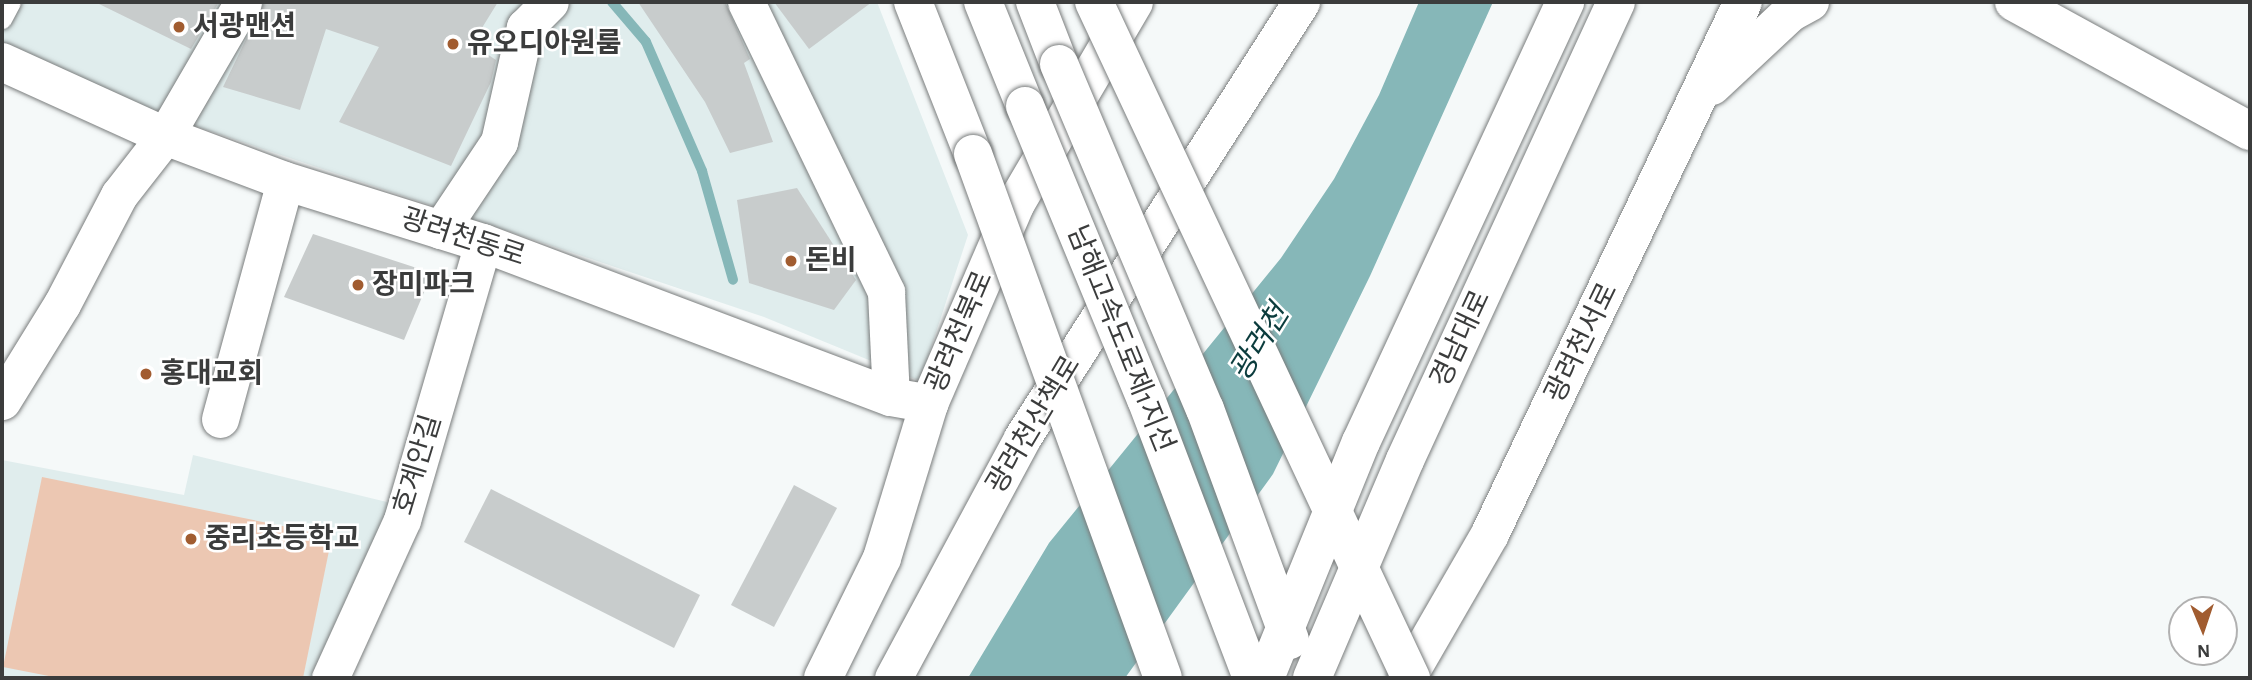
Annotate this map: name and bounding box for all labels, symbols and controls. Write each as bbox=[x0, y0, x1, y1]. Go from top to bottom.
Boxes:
place label: 서광맨션 bbox=[193, 10, 296, 44]
marker: 서광맨션 bbox=[171, 19, 187, 35]
place label: 유오디아원룸 bbox=[467, 27, 622, 61]
marker: 유오디아원룸 bbox=[445, 36, 461, 52]
street label: 광려천동로 bbox=[397, 202, 529, 274]
street label: 남해고속도로제1지선 bbox=[1059, 221, 1181, 457]
place label: 돈비 bbox=[805, 244, 857, 278]
marker: 돈비 bbox=[783, 253, 799, 269]
street label: 광려천북로 bbox=[919, 266, 1001, 398]
place label: 장미파크 bbox=[372, 268, 475, 302]
marker: 장미파크 bbox=[350, 277, 366, 293]
street label: 광려천서로 bbox=[1539, 278, 1625, 408]
street label: 경남대로 bbox=[1424, 285, 1498, 393]
water label: 광려천 bbox=[1223, 298, 1297, 388]
street label: 광려천산책로 bbox=[980, 350, 1088, 500]
place label: 홍대교회 bbox=[160, 357, 263, 391]
marker: 홍대교회 bbox=[138, 366, 154, 382]
street label: 호계안길 bbox=[387, 411, 449, 519]
place label: 중리초등학교 bbox=[205, 522, 360, 556]
marker: 중리초등학교 bbox=[183, 531, 199, 547]
north arrow bbox=[2168, 596, 2238, 666]
text: N bbox=[2197, 641, 2211, 660]

